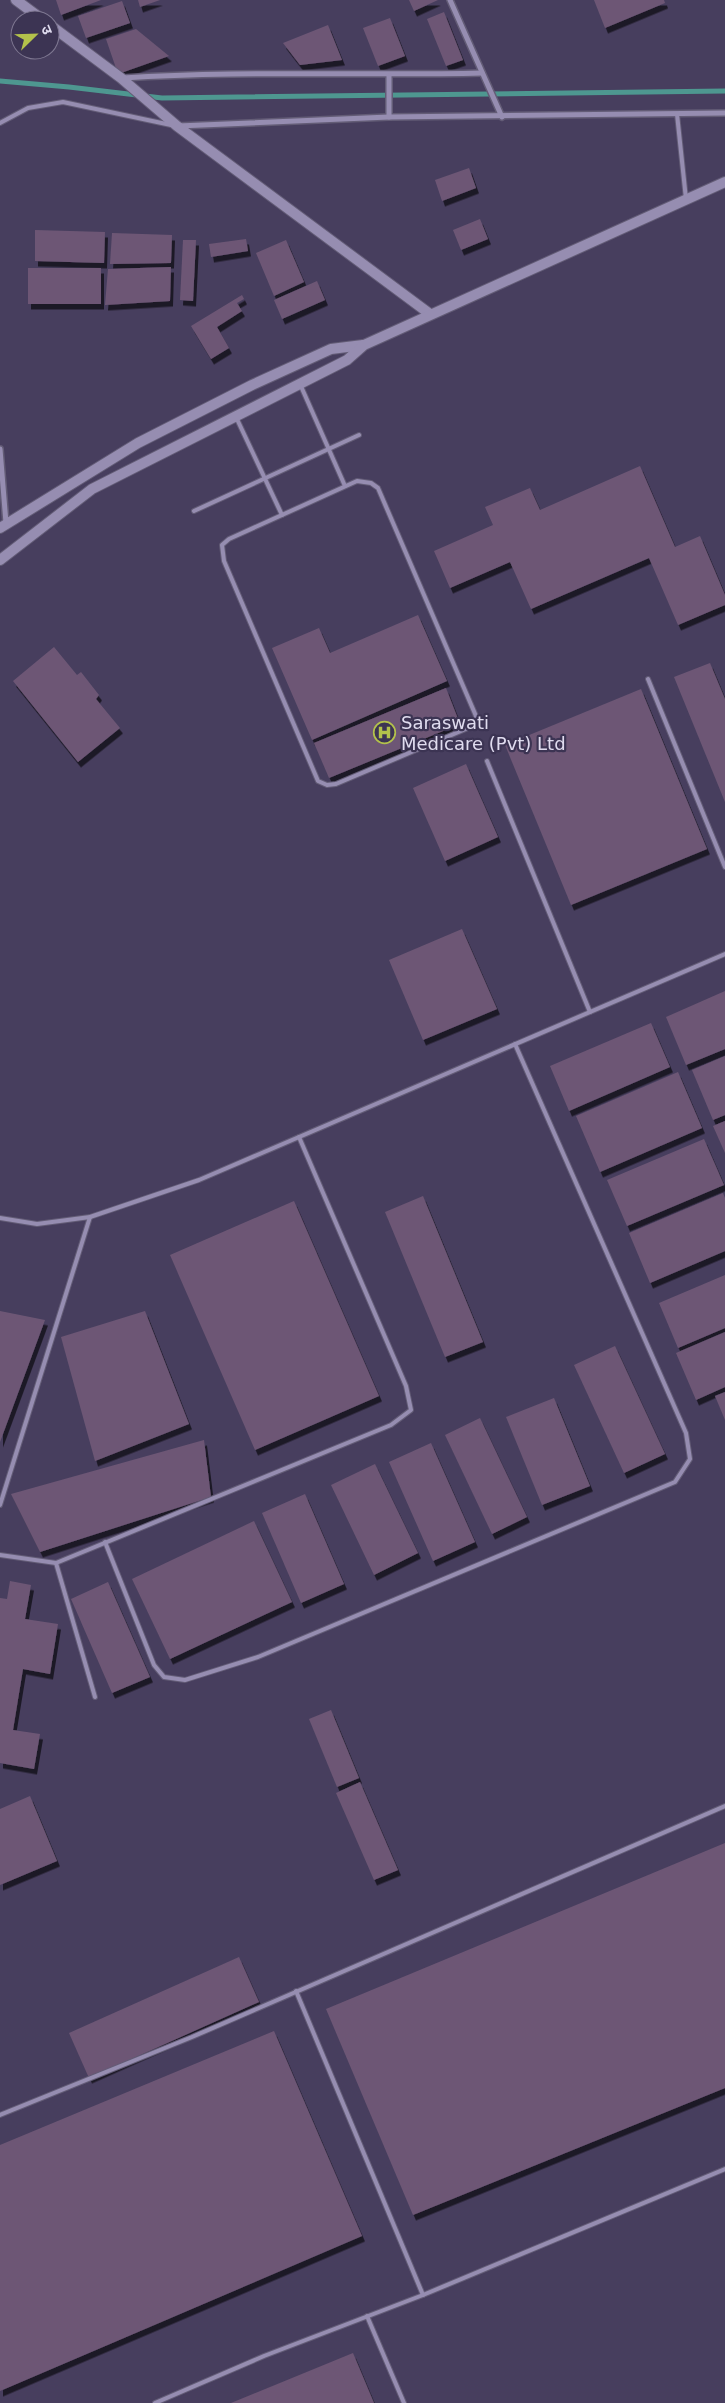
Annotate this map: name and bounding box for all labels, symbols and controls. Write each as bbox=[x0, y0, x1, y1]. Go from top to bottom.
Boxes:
north arrow bbox=[10, 10, 60, 60]
text: उ bbox=[38, 23, 56, 38]
place label: Saraswati Medicare (Pvt) Ltd bbox=[401, 712, 566, 754]
hospital icon: Saraswati Medicare (Pvt) Ltd bbox=[373, 721, 397, 745]

